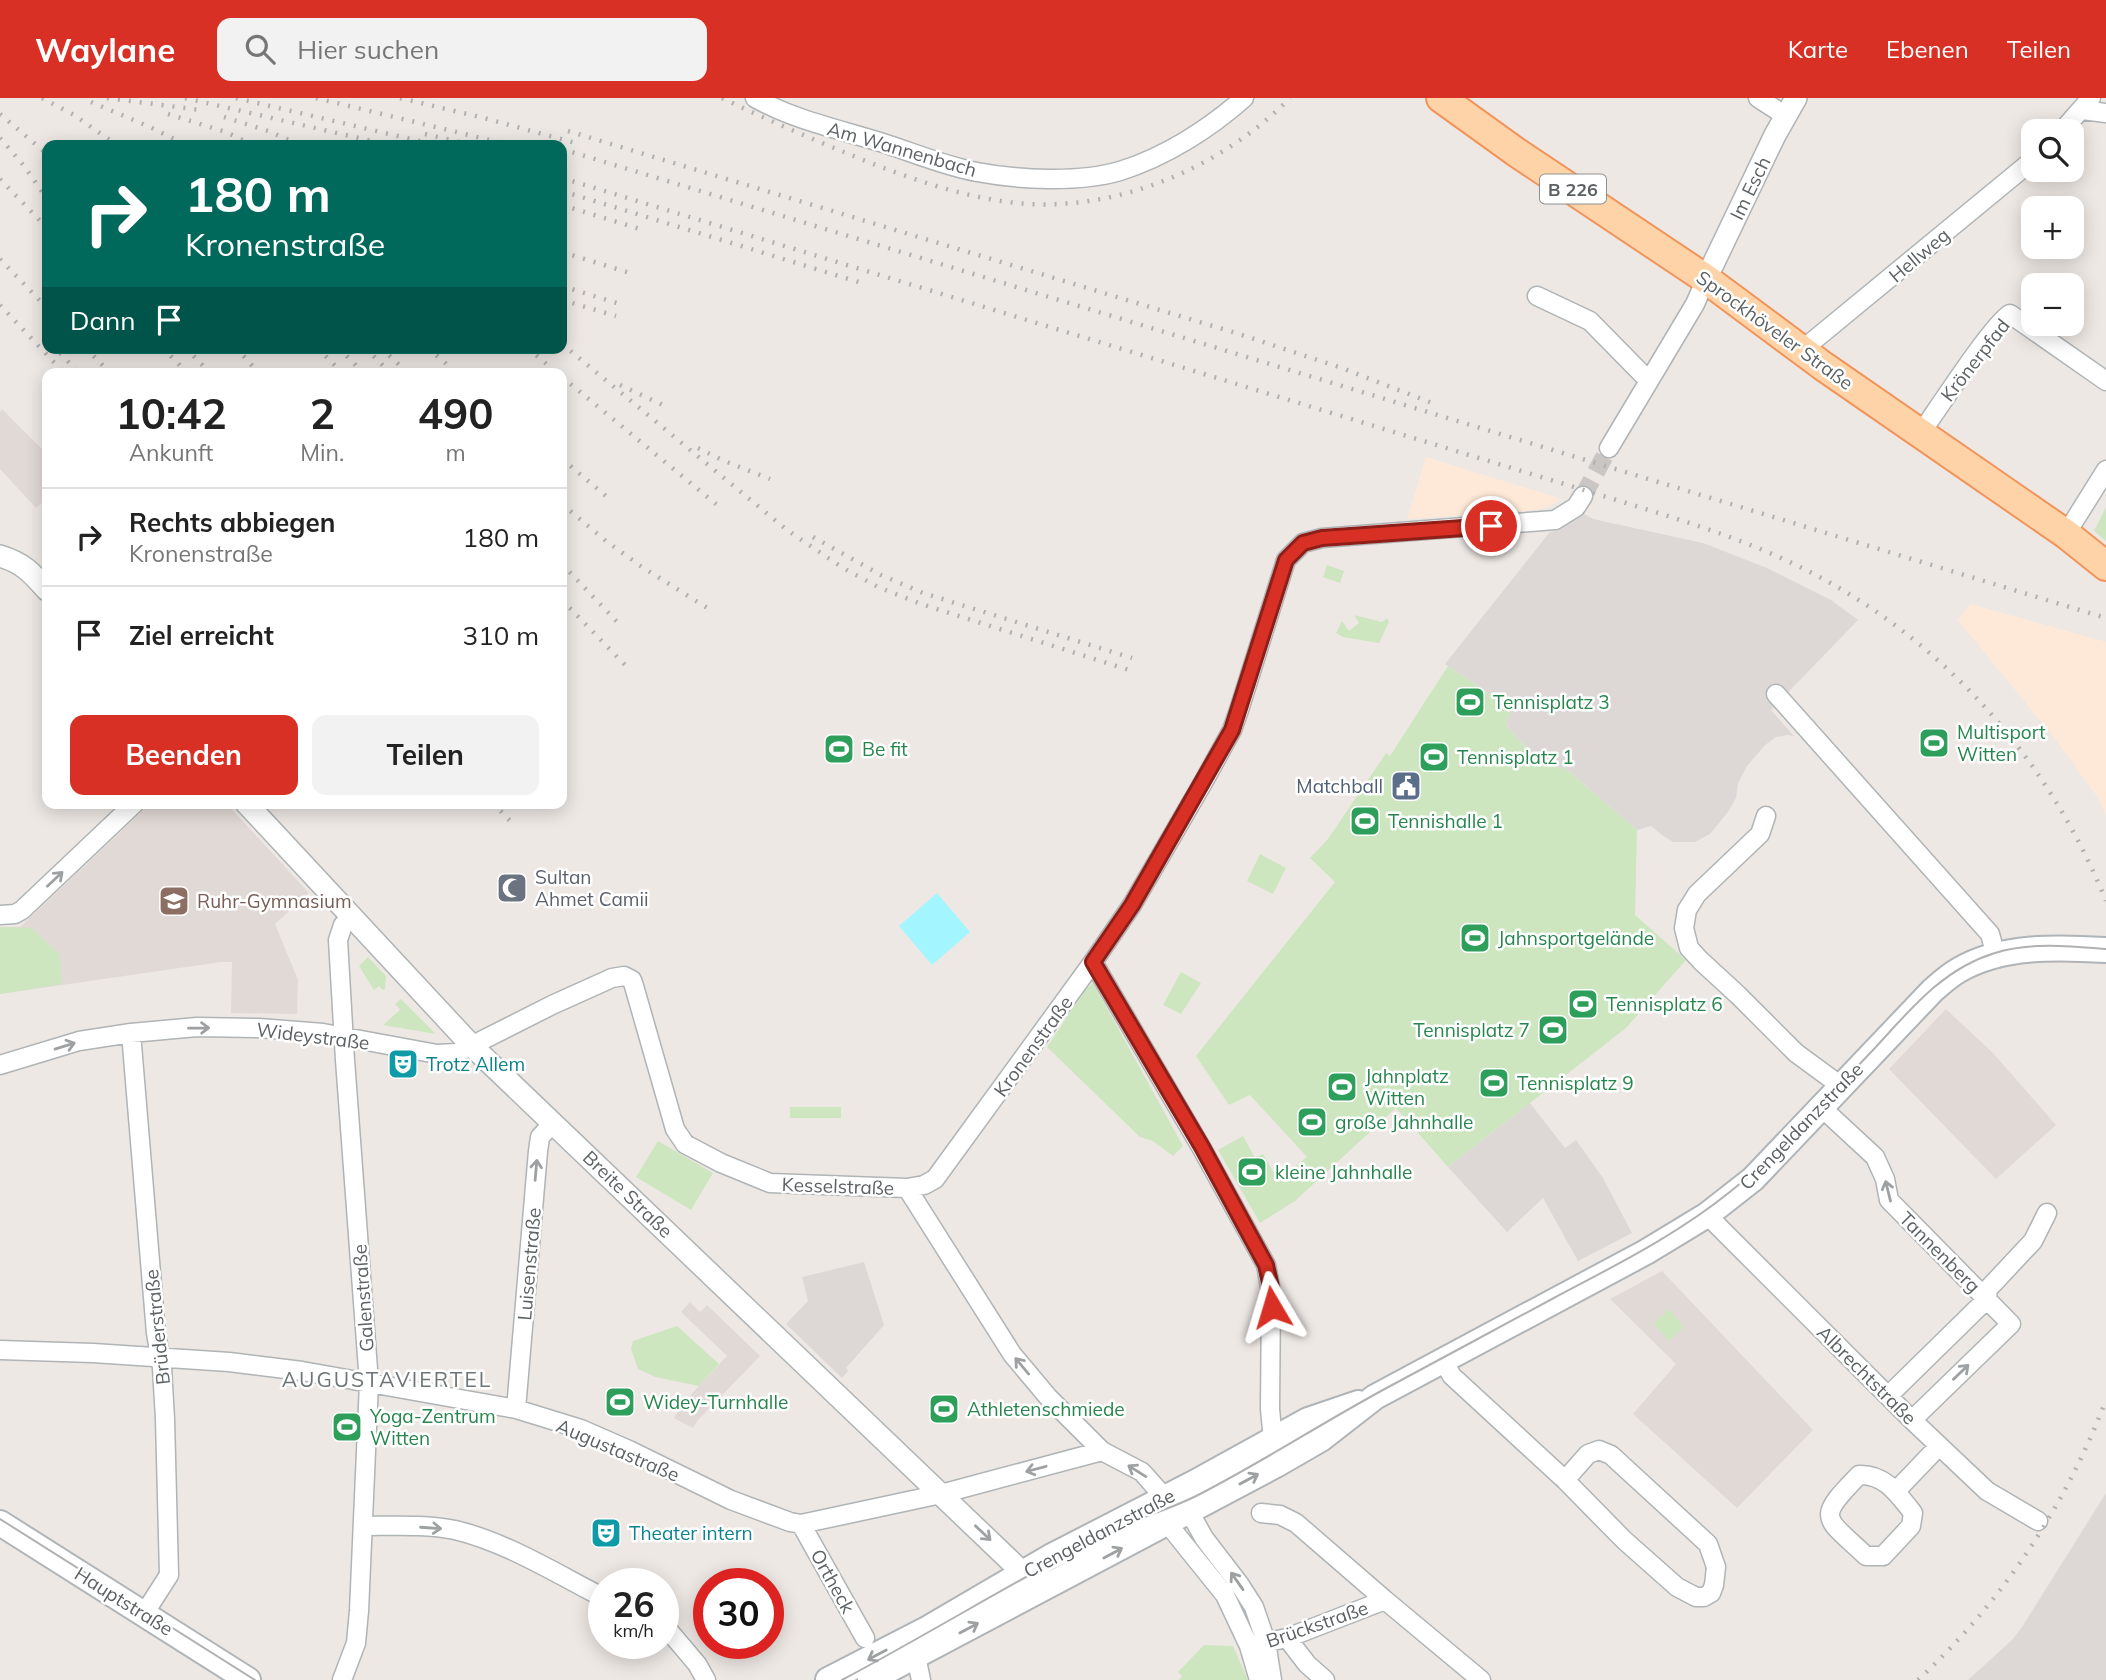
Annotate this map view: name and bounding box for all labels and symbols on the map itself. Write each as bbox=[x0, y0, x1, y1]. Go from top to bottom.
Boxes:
street label: Am Wannenbach bbox=[825, 116, 979, 182]
street label: Im Esch bbox=[1724, 152, 1776, 224]
road number: B 226 bbox=[1540, 174, 1606, 204]
street label: Hellweg bbox=[1884, 223, 1954, 287]
street label: Sprockhöveler Straße bbox=[1692, 265, 1858, 395]
street label: Krönerpfad bbox=[1935, 314, 2015, 406]
pin bbox=[1461, 496, 1521, 556]
sports icon: Tennisplatz 3 bbox=[1453, 685, 1487, 719]
place label: Tennisplatz 3 bbox=[1493, 690, 1610, 714]
place label: Multisport Witten bbox=[1957, 720, 2046, 766]
sports icon: Multisport Witten bbox=[1917, 726, 1951, 760]
sports icon: Be fit bbox=[822, 732, 856, 766]
place label: Be fit bbox=[862, 737, 908, 761]
sports icon: Tennisplatz 1 bbox=[1417, 740, 1451, 774]
place label: Tennisplatz 1 bbox=[1457, 745, 1574, 769]
public building icon: Matchball bbox=[1389, 769, 1423, 803]
place label: Matchball bbox=[1296, 774, 1383, 798]
sports icon: Tennishalle 1 bbox=[1348, 804, 1382, 838]
place label: Tennishalle 1 bbox=[1388, 809, 1503, 833]
place label: Sultan Ahmet Camii bbox=[535, 865, 649, 911]
one-way arrow bbox=[46, 870, 63, 887]
mosque icon: Sultan Ahmet Camii bbox=[495, 871, 529, 905]
school or university icon: Ruhr-Gymnasium bbox=[157, 884, 191, 918]
place label: Ruhr-Gymnasium bbox=[197, 889, 352, 913]
sports icon: Jahnsportgelände bbox=[1458, 921, 1492, 955]
place label: Jahnsportgelände bbox=[1498, 926, 1654, 950]
sports icon: Tennisplatz 6 bbox=[1566, 987, 1600, 1021]
street label: Kronenstraße bbox=[988, 991, 1078, 1101]
place label: Tennisplatz 6 bbox=[1606, 992, 1723, 1016]
sports icon: Tennisplatz 7 bbox=[1536, 1013, 1570, 1047]
street label: Wideystraße bbox=[255, 1017, 371, 1055]
place label: Tennisplatz 7 bbox=[1413, 1018, 1530, 1042]
one-way arrow bbox=[187, 1021, 210, 1035]
one-way arrow bbox=[53, 1038, 75, 1051]
theatre icon: Trotz Allem bbox=[386, 1047, 420, 1081]
place label: Trotz Allem bbox=[426, 1052, 525, 1076]
street label: Crengeldanzstraße bbox=[1734, 1057, 1868, 1195]
place label: Jahnplatz Witten bbox=[1365, 1064, 1449, 1110]
sports icon: Tennisplatz 9 bbox=[1477, 1066, 1511, 1100]
sports icon: Jahnplatz Witten bbox=[1325, 1070, 1359, 1104]
place label: Tennisplatz 9 bbox=[1517, 1071, 1634, 1095]
sports icon: große Jahnhalle bbox=[1295, 1105, 1329, 1139]
place label: große Jahnhalle bbox=[1335, 1110, 1473, 1134]
street label: Breite Straße bbox=[578, 1145, 678, 1243]
sports icon: kleine Jahnhalle bbox=[1235, 1155, 1269, 1189]
one-way arrow bbox=[530, 1160, 543, 1182]
place label: kleine Jahnhalle bbox=[1275, 1160, 1412, 1184]
street label: Kesselstraße bbox=[781, 1172, 895, 1200]
one-way arrow bbox=[1881, 1180, 1894, 1202]
street label: Tannenberg bbox=[1894, 1206, 1986, 1298]
street label: Luisenstraße bbox=[512, 1207, 546, 1321]
street label: Galenstraße bbox=[347, 1243, 379, 1353]
street label: Brüderstraße bbox=[139, 1268, 175, 1386]
position arrow bbox=[1235, 1270, 1309, 1344]
street label: Albrechtstraße bbox=[1812, 1320, 1922, 1430]
one-way arrow bbox=[1014, 1357, 1030, 1375]
one-way arrow bbox=[1952, 1364, 1969, 1381]
district label: AUGUSTAVIERTEL bbox=[282, 1366, 492, 1392]
sports icon: Widey-Turnhalle bbox=[603, 1385, 637, 1419]
place label: Widey-Turnhalle bbox=[643, 1390, 788, 1414]
sports icon: Athletenschmiede bbox=[927, 1392, 961, 1426]
place label: Athletenschmiede bbox=[967, 1397, 1125, 1421]
place label: Yoga-Zentrum Witten bbox=[369, 1404, 496, 1450]
sports icon: Yoga-Zentrum Witten bbox=[330, 1410, 364, 1444]
street label: Augustastraße bbox=[553, 1413, 683, 1487]
one-way arrow bbox=[1025, 1463, 1048, 1476]
one-way arrow bbox=[1127, 1463, 1147, 1477]
one-way arrow bbox=[1238, 1472, 1259, 1486]
street label: Crengeldanzstraße bbox=[1019, 1483, 1179, 1583]
theatre icon: Theater intern bbox=[589, 1516, 623, 1550]
place label: Theater intern bbox=[629, 1521, 753, 1545]
one-way arrow bbox=[419, 1522, 442, 1535]
one-way arrow bbox=[974, 1524, 991, 1541]
street label: Ortheck bbox=[806, 1545, 860, 1617]
one-way arrow bbox=[1102, 1545, 1123, 1559]
street label: Hauptstraße bbox=[70, 1561, 178, 1641]
speed limit sign: 30 bbox=[693, 1568, 784, 1659]
one-way arrow bbox=[1230, 1572, 1244, 1591]
street label: Brückstraße bbox=[1263, 1595, 1371, 1653]
one-way arrow bbox=[958, 1621, 979, 1635]
one-way arrow bbox=[867, 1648, 887, 1662]

